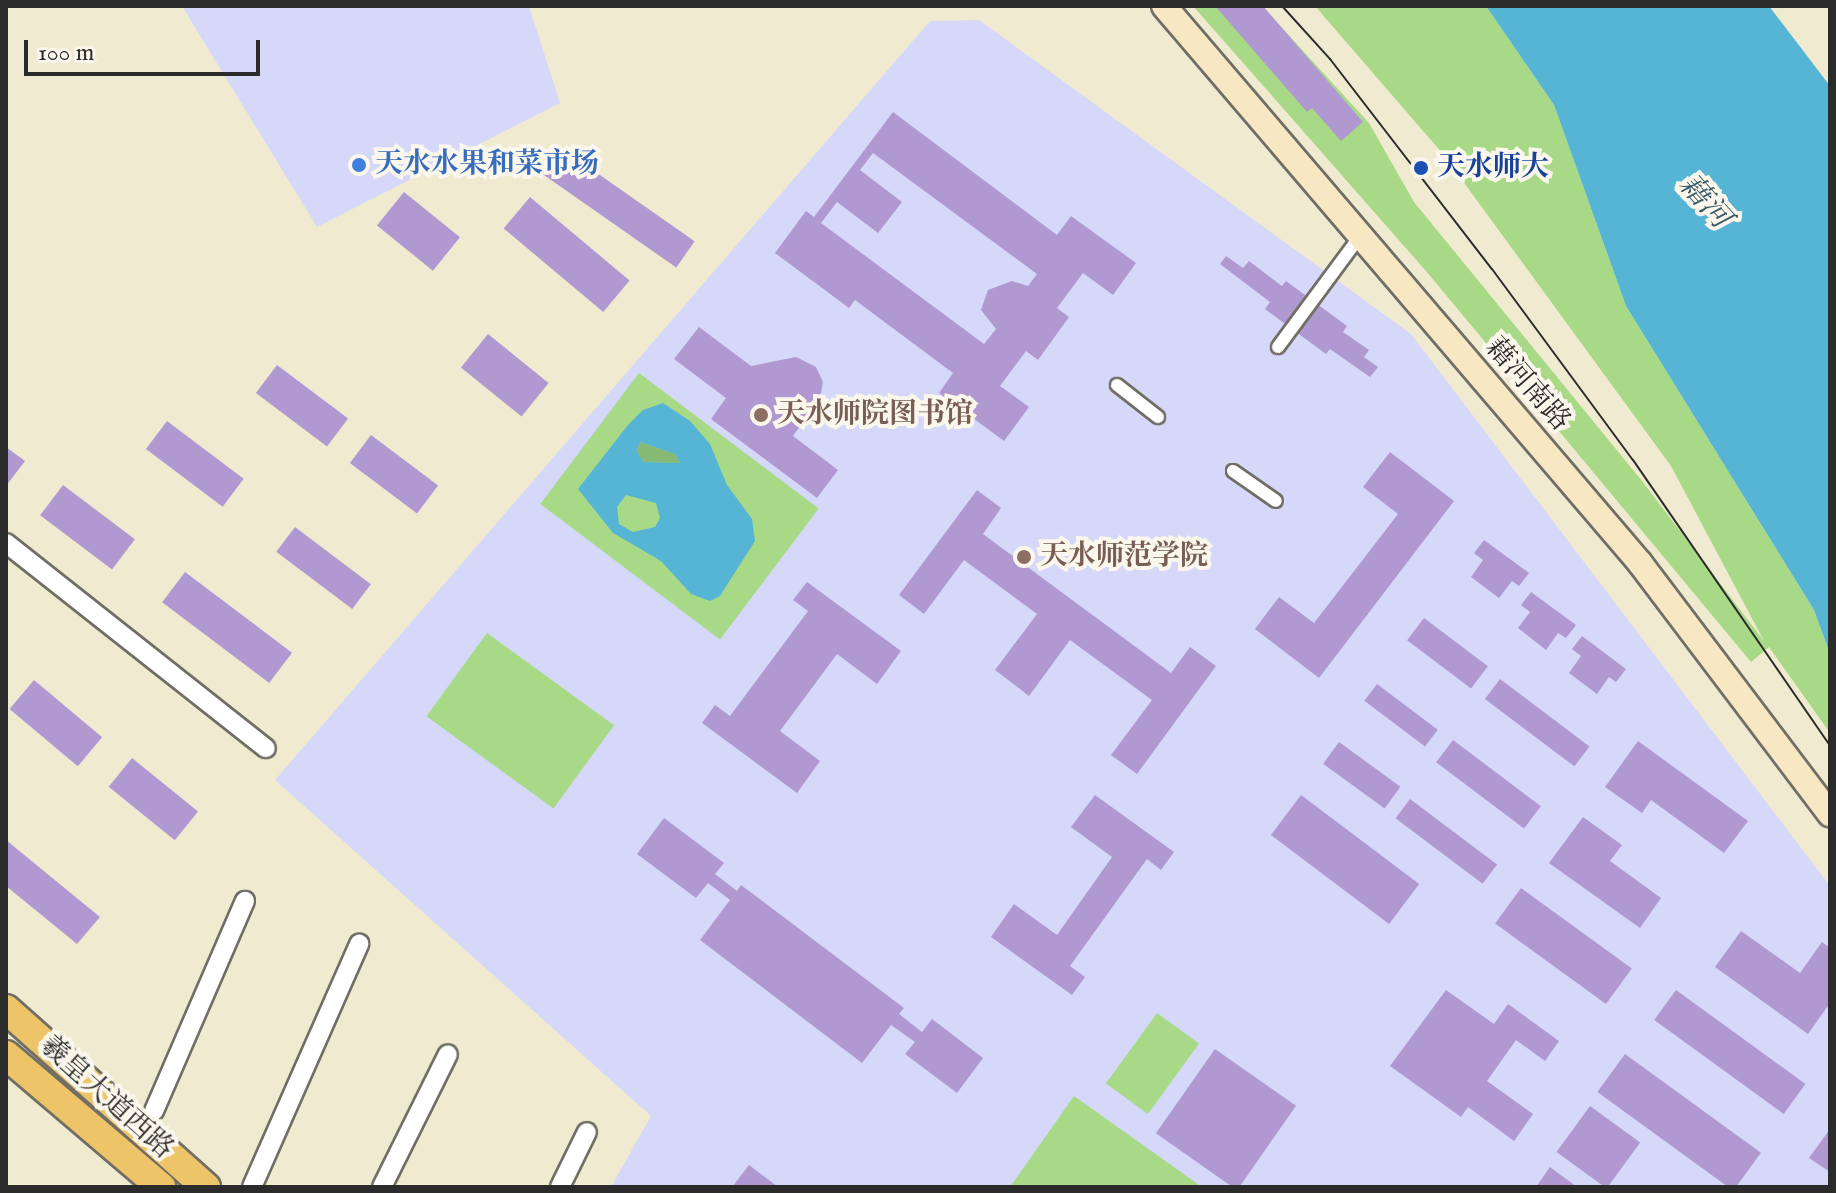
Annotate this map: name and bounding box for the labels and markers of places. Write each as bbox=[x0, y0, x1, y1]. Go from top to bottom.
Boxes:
place label: 天水水果和菜市场 bbox=[375, 148, 599, 182]
place label: 天水师大 bbox=[1437, 151, 1549, 185]
marker: 天水水果和菜市场 bbox=[350, 156, 368, 174]
marker: 天水师大 bbox=[1412, 159, 1430, 177]
place label: 天水师院图书馆 bbox=[777, 398, 973, 432]
marker: 天水师院图书馆 bbox=[752, 406, 770, 424]
place label: 天水师范学院 bbox=[1040, 540, 1208, 574]
marker: 天水师范学院 bbox=[1015, 548, 1033, 566]

